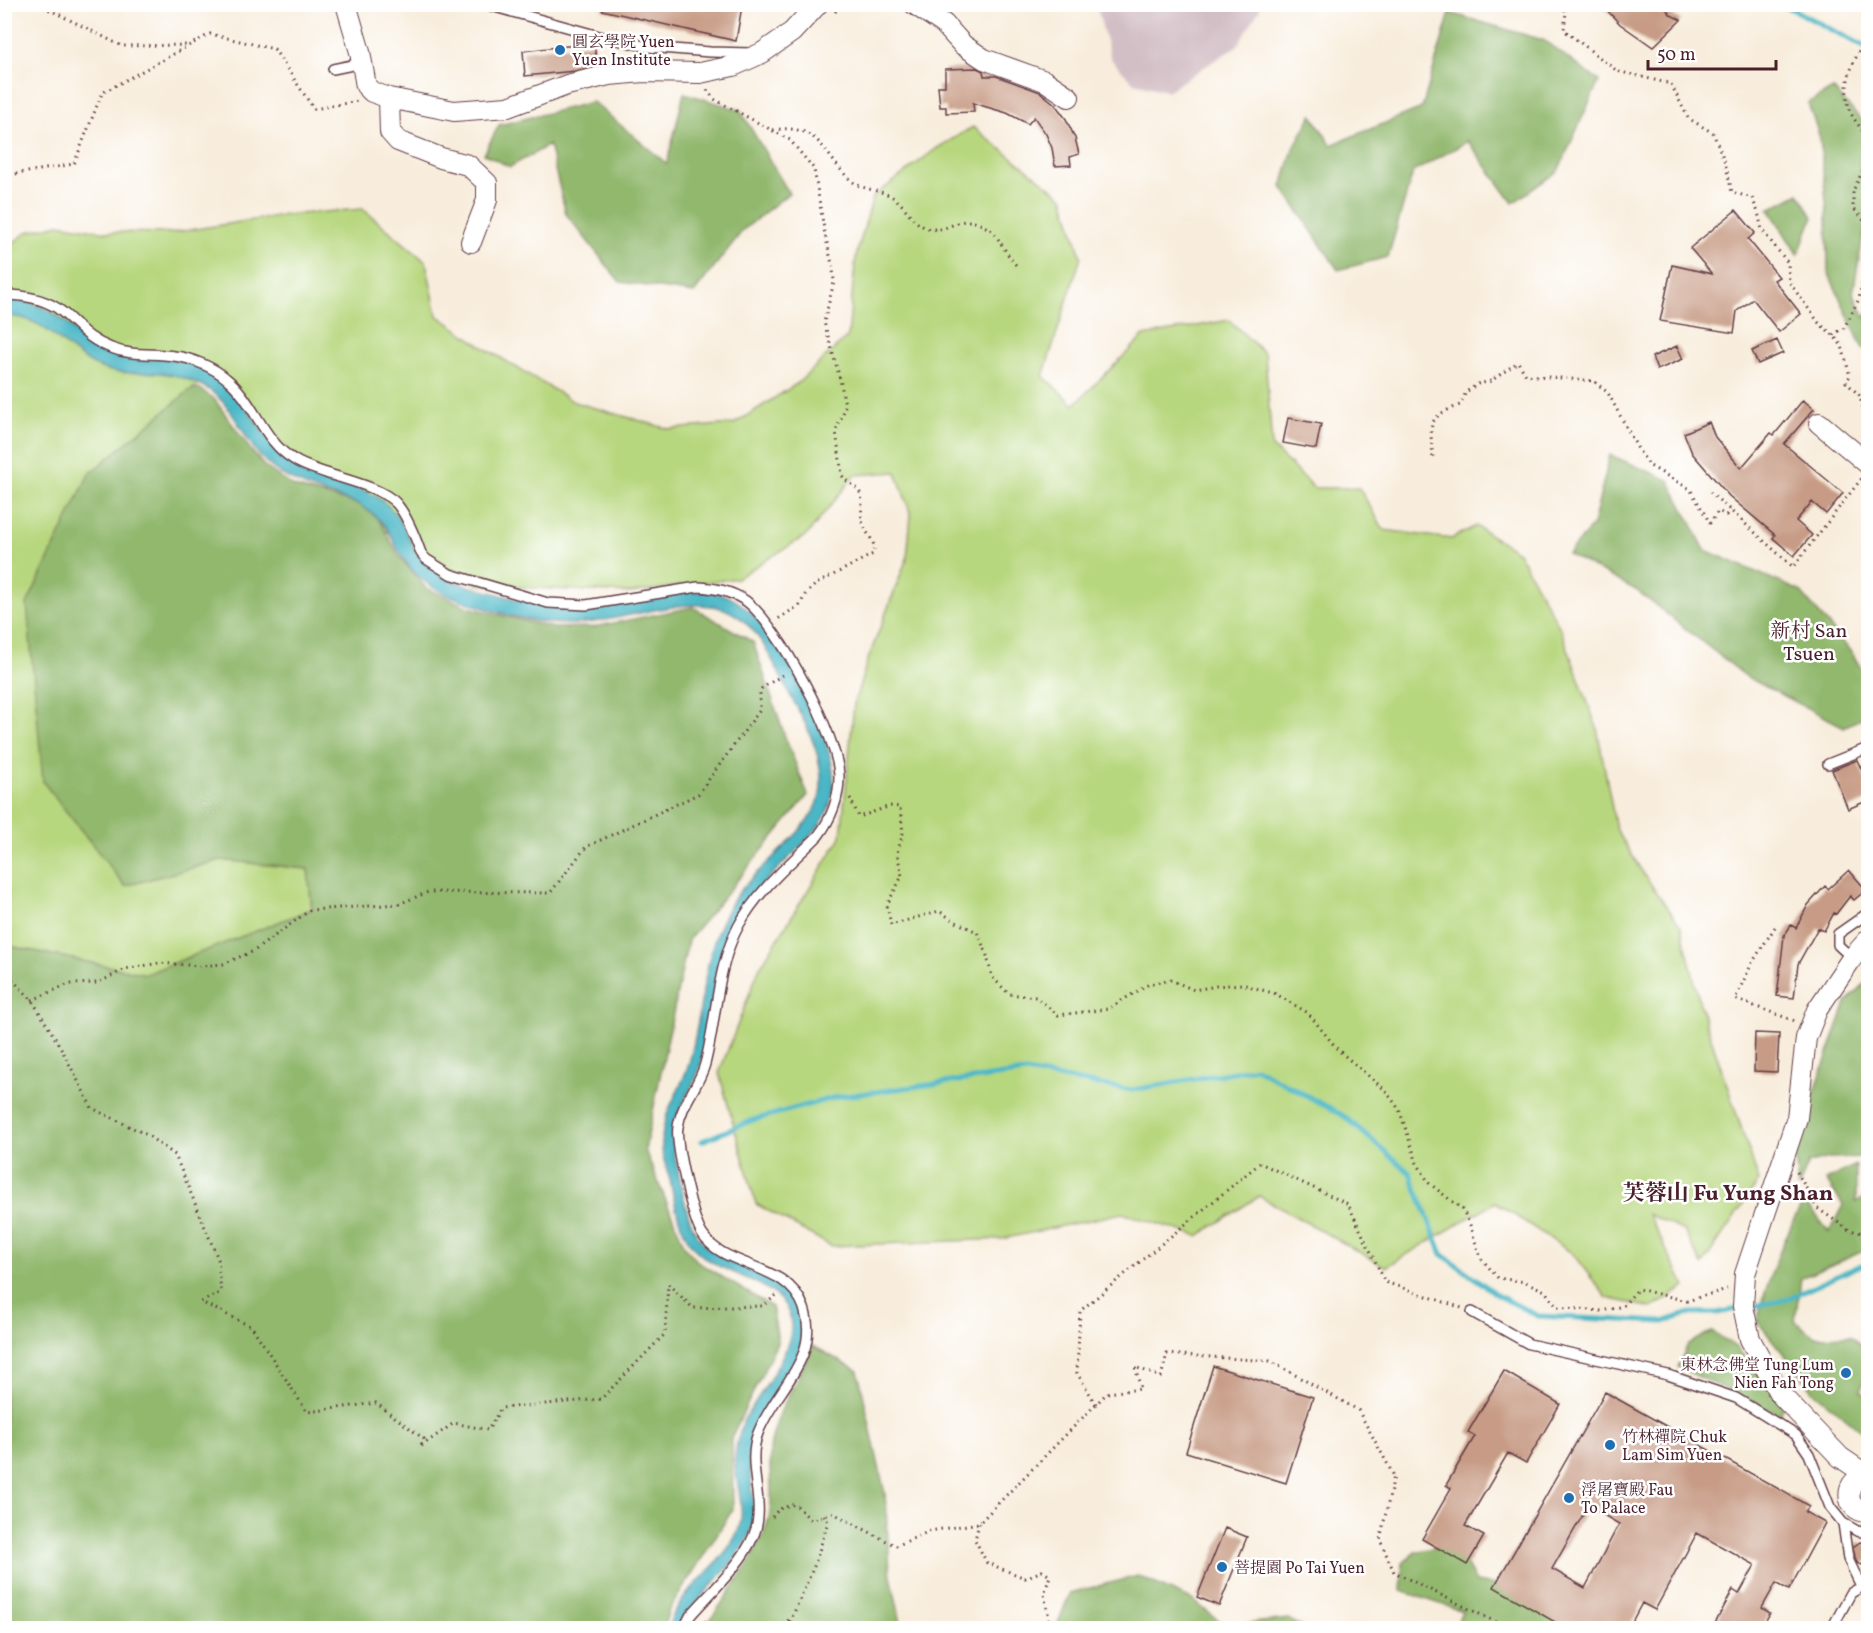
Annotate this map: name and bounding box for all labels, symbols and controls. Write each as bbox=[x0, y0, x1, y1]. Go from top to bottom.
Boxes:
place label: 圓玄學院 Yuen Yuen Institute bbox=[572, 32, 675, 72]
scale bar bbox=[1648, 33, 1776, 71]
marker: 圓玄學院 Yuen Yuen Institute bbox=[553, 43, 567, 57]
text: 50 m bbox=[1657, 43, 1696, 68]
district label: 新村 San Tsuen bbox=[1771, 618, 1848, 669]
district label: 芙蓉山 Fu Yung Shan bbox=[1623, 1179, 1833, 1210]
place label: 東林念佛堂 Tung Lum Nien Fah Tong bbox=[1680, 1355, 1834, 1395]
marker: 東林念佛堂 Tung Lum Nien Fah Tong bbox=[1839, 1366, 1853, 1380]
place label: 竹林禪院 Chuk Lam Sim Yuen bbox=[1622, 1427, 1727, 1467]
marker: 竹林禪院 Chuk Lam Sim Yuen bbox=[1603, 1438, 1617, 1452]
place label: 浮屠寶殿 Fau To Palace bbox=[1581, 1480, 1673, 1520]
marker: 浮屠寶殿 Fau To Palace bbox=[1562, 1491, 1576, 1505]
place label: 菩提園 Po Tai Yuen bbox=[1234, 1558, 1365, 1580]
marker: 菩提園 Po Tai Yuen bbox=[1215, 1560, 1229, 1574]

